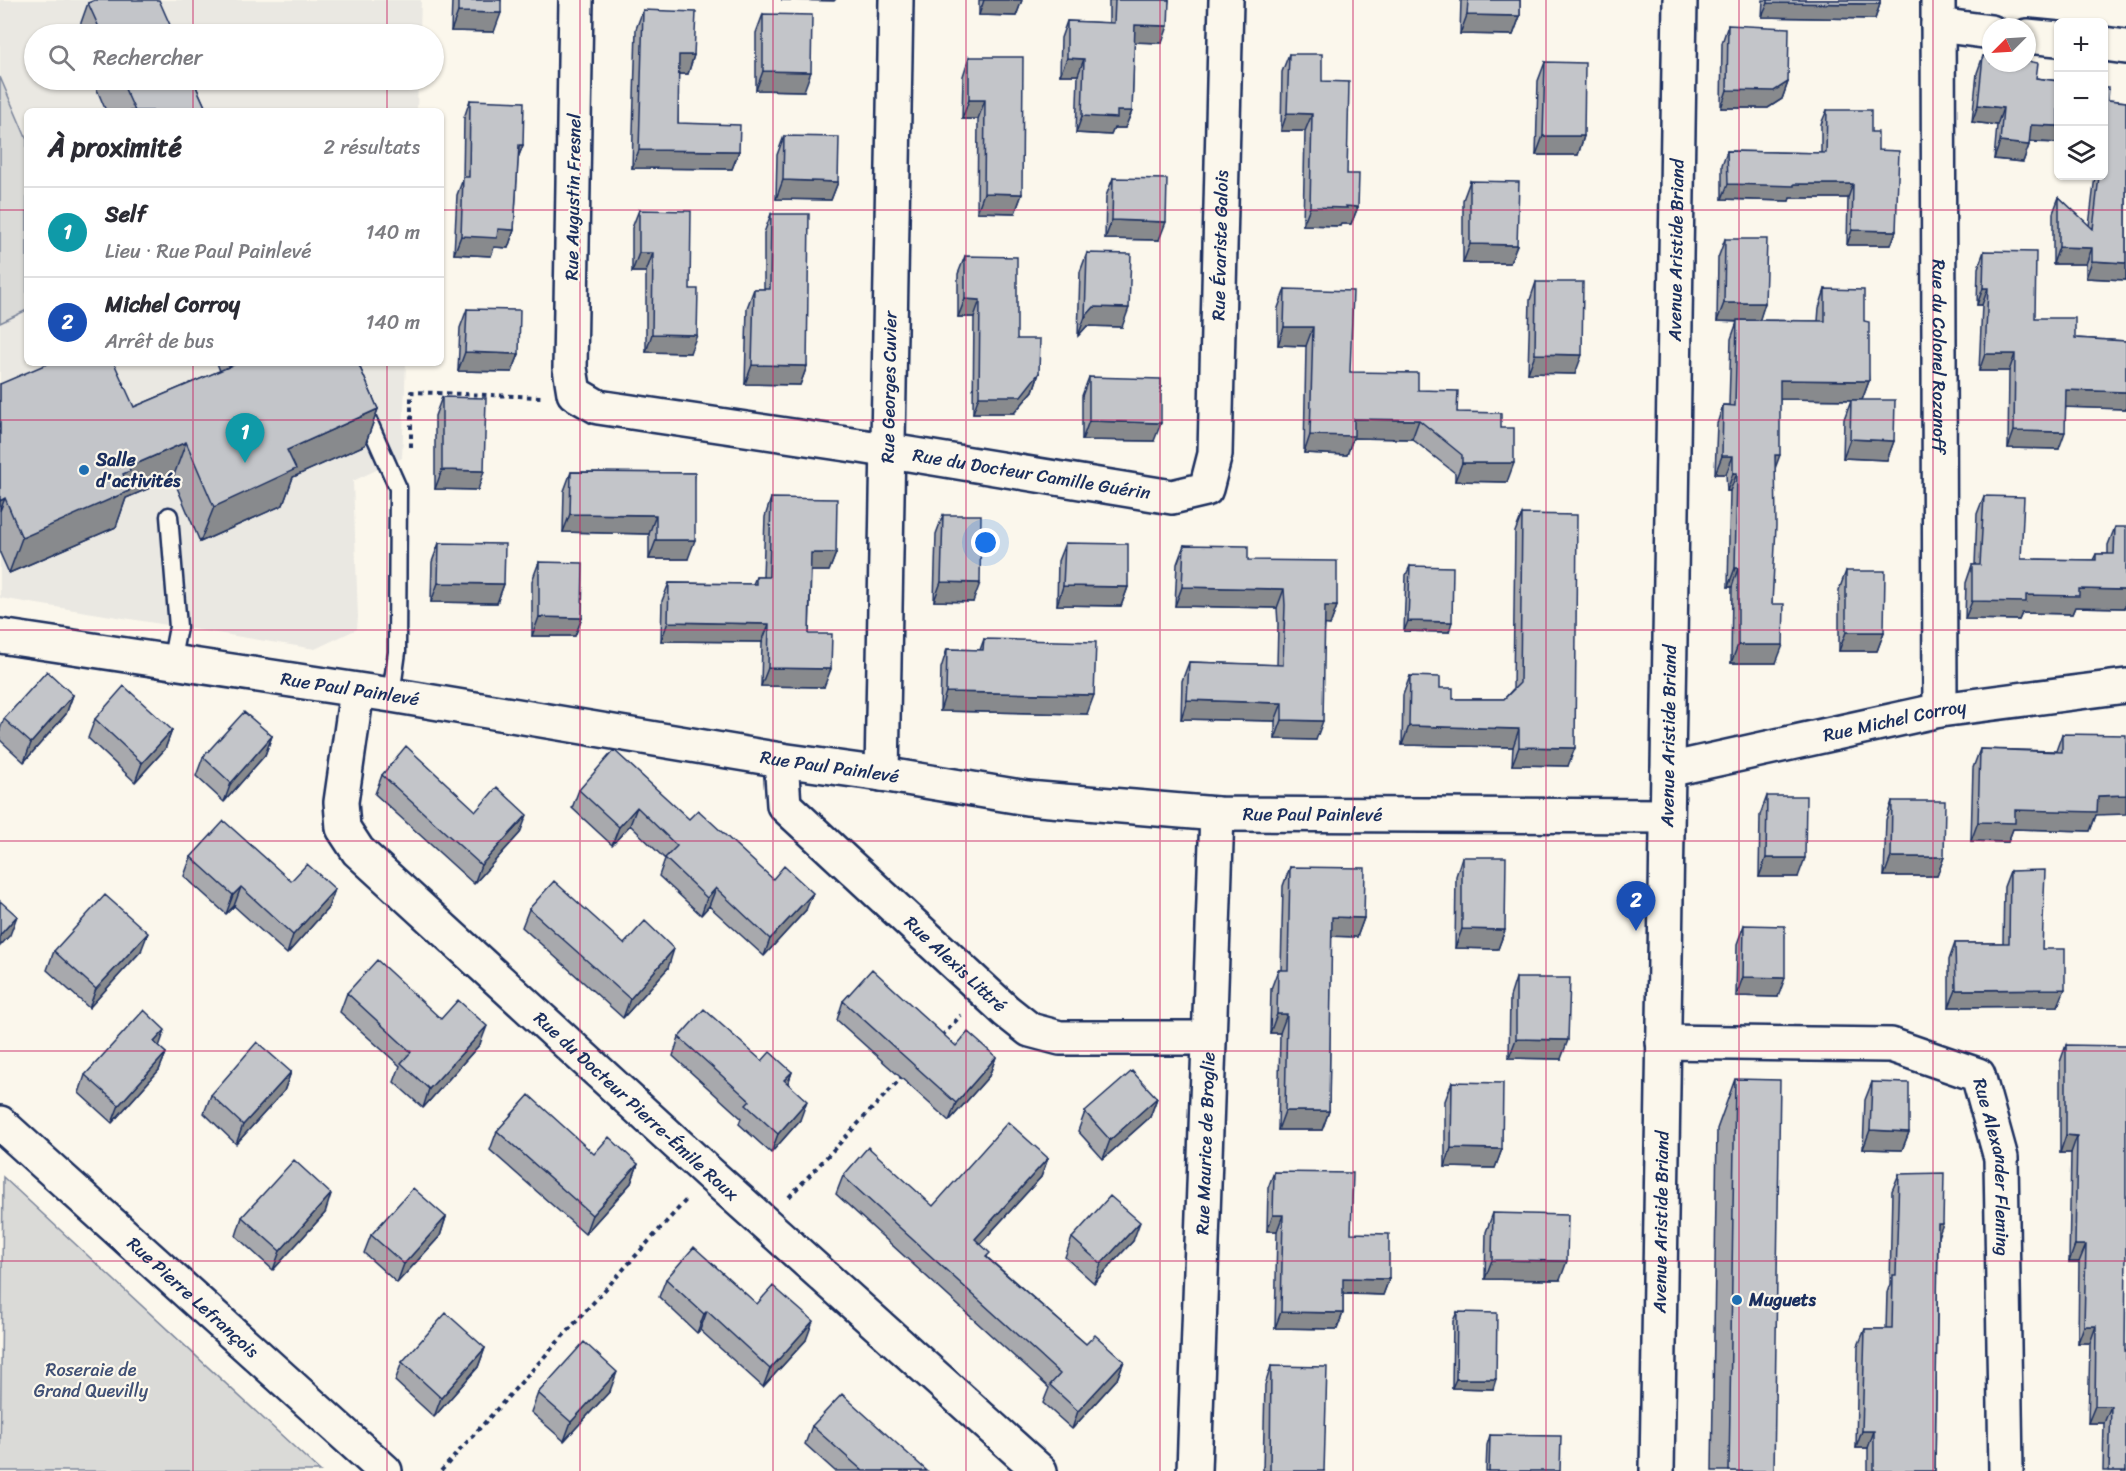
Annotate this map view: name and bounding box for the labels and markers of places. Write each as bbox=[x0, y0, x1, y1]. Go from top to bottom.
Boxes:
pin: 1 bbox=[226, 414, 264, 463]
place label: Salle d'activités bbox=[95, 444, 181, 497]
marker: Salle d'activités bbox=[77, 463, 91, 477]
pin: 2 bbox=[1616, 882, 1656, 931]
place label: Muguets bbox=[1748, 1284, 1817, 1316]
marker: Muguets bbox=[1730, 1293, 1744, 1307]

